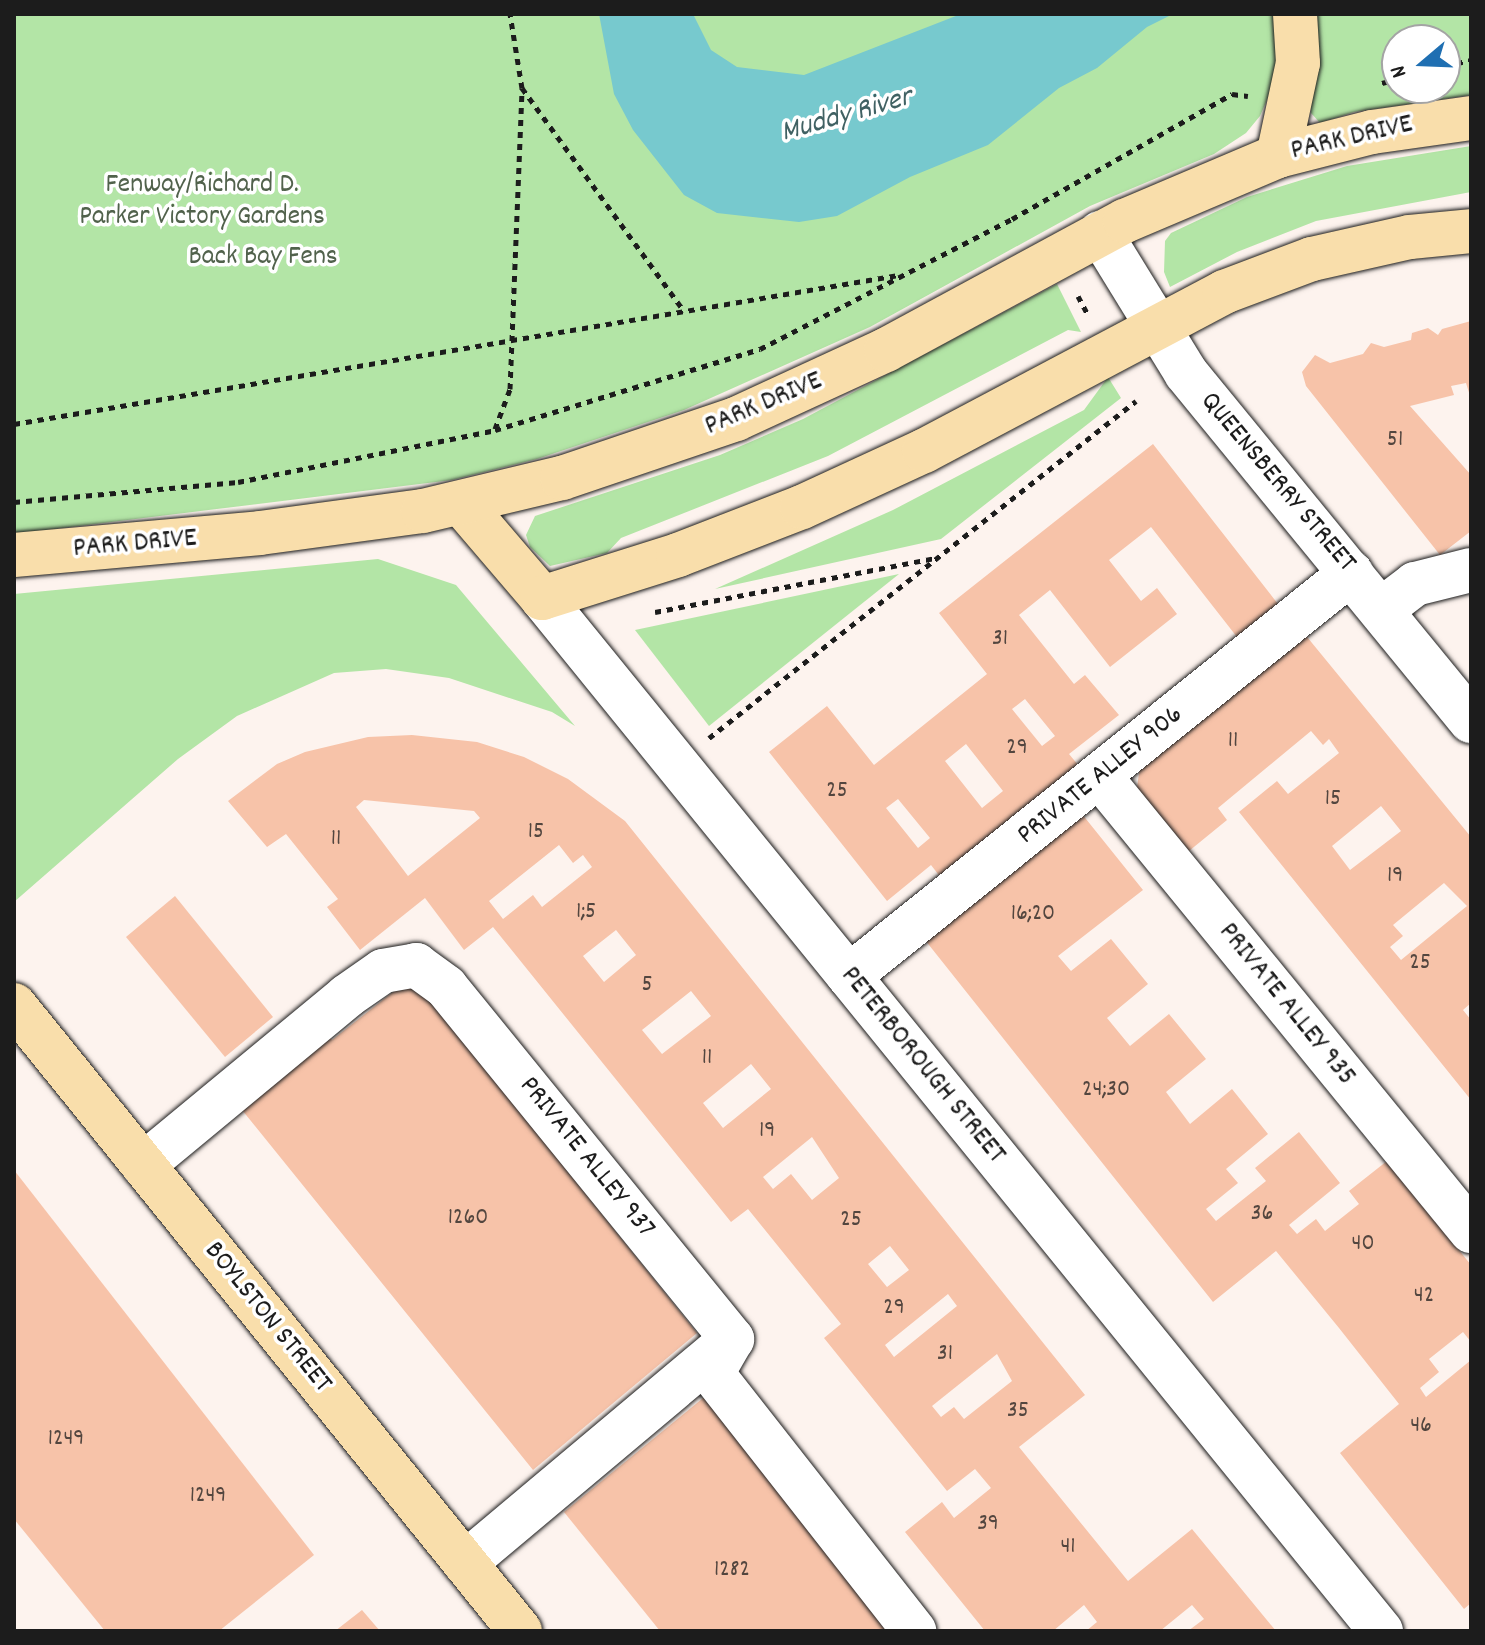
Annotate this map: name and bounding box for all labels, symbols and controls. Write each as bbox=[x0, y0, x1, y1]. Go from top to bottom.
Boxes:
north arrow bbox=[1381, 24, 1461, 104]
text: N bbox=[1383, 61, 1416, 82]
water label: Muddy River bbox=[777, 81, 917, 153]
street label: PARK DRIVE bbox=[1288, 109, 1416, 169]
park label: Fenway/Richard D. Parker Victory Gardens bbox=[79, 169, 325, 235]
park label: Back Bay Fens bbox=[188, 241, 338, 275]
street label: PARK DRIVE bbox=[700, 365, 828, 445]
street label: QUEENSBERRY STREET bbox=[1192, 386, 1362, 580]
house number: 51 bbox=[1387, 427, 1403, 455]
street label: PARK DRIVE bbox=[72, 523, 198, 567]
house number: 31 bbox=[992, 626, 1008, 654]
street label: PRIVATE ALLEY 906 bbox=[1011, 699, 1191, 853]
house number: 11 bbox=[1228, 728, 1238, 756]
house number: 29 bbox=[1006, 735, 1028, 763]
house number: 25 bbox=[826, 778, 848, 806]
house number: 15 bbox=[1325, 786, 1341, 814]
house number: 15 bbox=[528, 819, 544, 847]
house number: 11 bbox=[331, 826, 341, 854]
house number: 19 bbox=[1387, 863, 1403, 891]
house number: 1;5 bbox=[576, 899, 596, 927]
house number: 16;20 bbox=[1011, 901, 1055, 929]
street label: PRIVATE ALLEY 935 bbox=[1210, 917, 1362, 1093]
house number: 25 bbox=[1409, 950, 1431, 978]
street label: PETERBOROUGH STREET bbox=[832, 961, 1012, 1171]
house number: 5 bbox=[641, 972, 653, 1000]
house number: 11 bbox=[702, 1045, 712, 1073]
street label: PRIVATE ALLEY 937 bbox=[511, 1071, 661, 1245]
house number: 24;30 bbox=[1082, 1077, 1130, 1105]
house number: 19 bbox=[759, 1118, 775, 1146]
house number: 36 bbox=[1251, 1201, 1273, 1229]
house number: 1260 bbox=[448, 1205, 488, 1233]
house number: 25 bbox=[840, 1207, 862, 1235]
house number: 40 bbox=[1351, 1231, 1375, 1259]
street label: BOYLSTON STREET bbox=[196, 1236, 338, 1400]
house number: 42 bbox=[1414, 1283, 1434, 1311]
house number: 29 bbox=[883, 1295, 905, 1323]
house number: 31 bbox=[937, 1341, 953, 1369]
house number: 35 bbox=[1007, 1398, 1029, 1426]
house number: 46 bbox=[1410, 1413, 1432, 1441]
house number: 1249 bbox=[48, 1426, 84, 1454]
house number: 1249 bbox=[190, 1483, 226, 1511]
house number: 39 bbox=[977, 1511, 999, 1539]
house number: 41 bbox=[1060, 1534, 1076, 1562]
house number: 1282 bbox=[714, 1557, 750, 1585]

